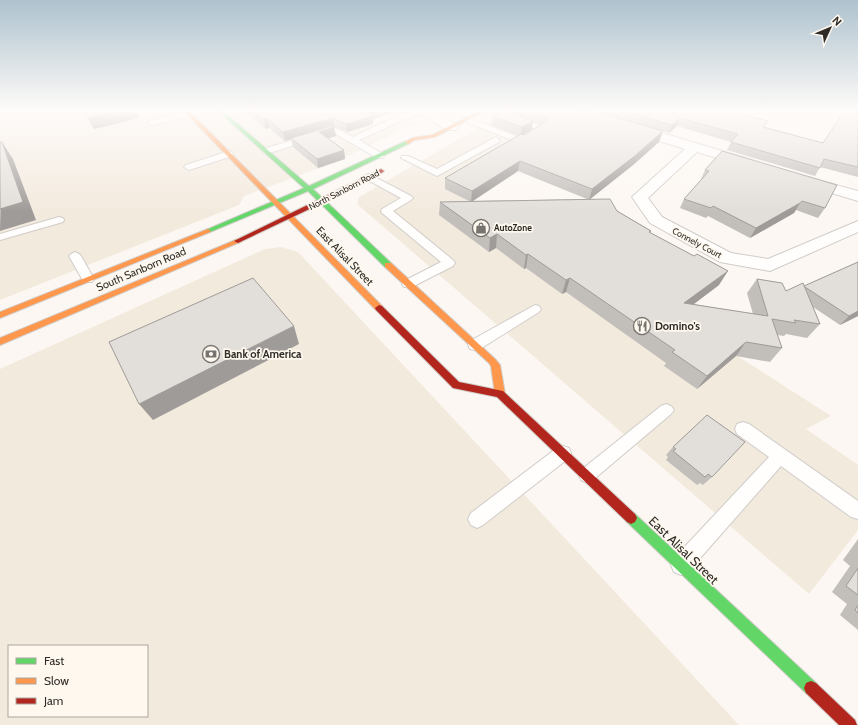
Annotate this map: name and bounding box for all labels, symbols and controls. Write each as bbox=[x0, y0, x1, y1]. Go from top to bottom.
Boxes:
north arrow bbox=[810, 8, 850, 48]
text: N bbox=[829, 13, 845, 29]
street label: North Sanborn Road bbox=[307, 167, 381, 212]
shop icon: AutoZone bbox=[471, 218, 491, 238]
place label: AutoZone bbox=[494, 222, 532, 233]
street label: East Alisal Street bbox=[313, 223, 377, 289]
street label: Connely Court bbox=[671, 225, 724, 260]
street label: South Sanborn Road bbox=[94, 244, 188, 294]
restaurant icon: Domino's bbox=[632, 316, 652, 336]
place label: Domino's bbox=[655, 319, 700, 333]
bank icon: Bank of America bbox=[201, 344, 221, 364]
place label: Bank of America bbox=[224, 347, 302, 361]
street label: East Alisal Street bbox=[646, 513, 723, 588]
legend bbox=[8, 645, 148, 717]
text: Fast bbox=[44, 653, 64, 668]
text: Slow bbox=[44, 673, 69, 688]
text: Jam bbox=[43, 693, 63, 708]

